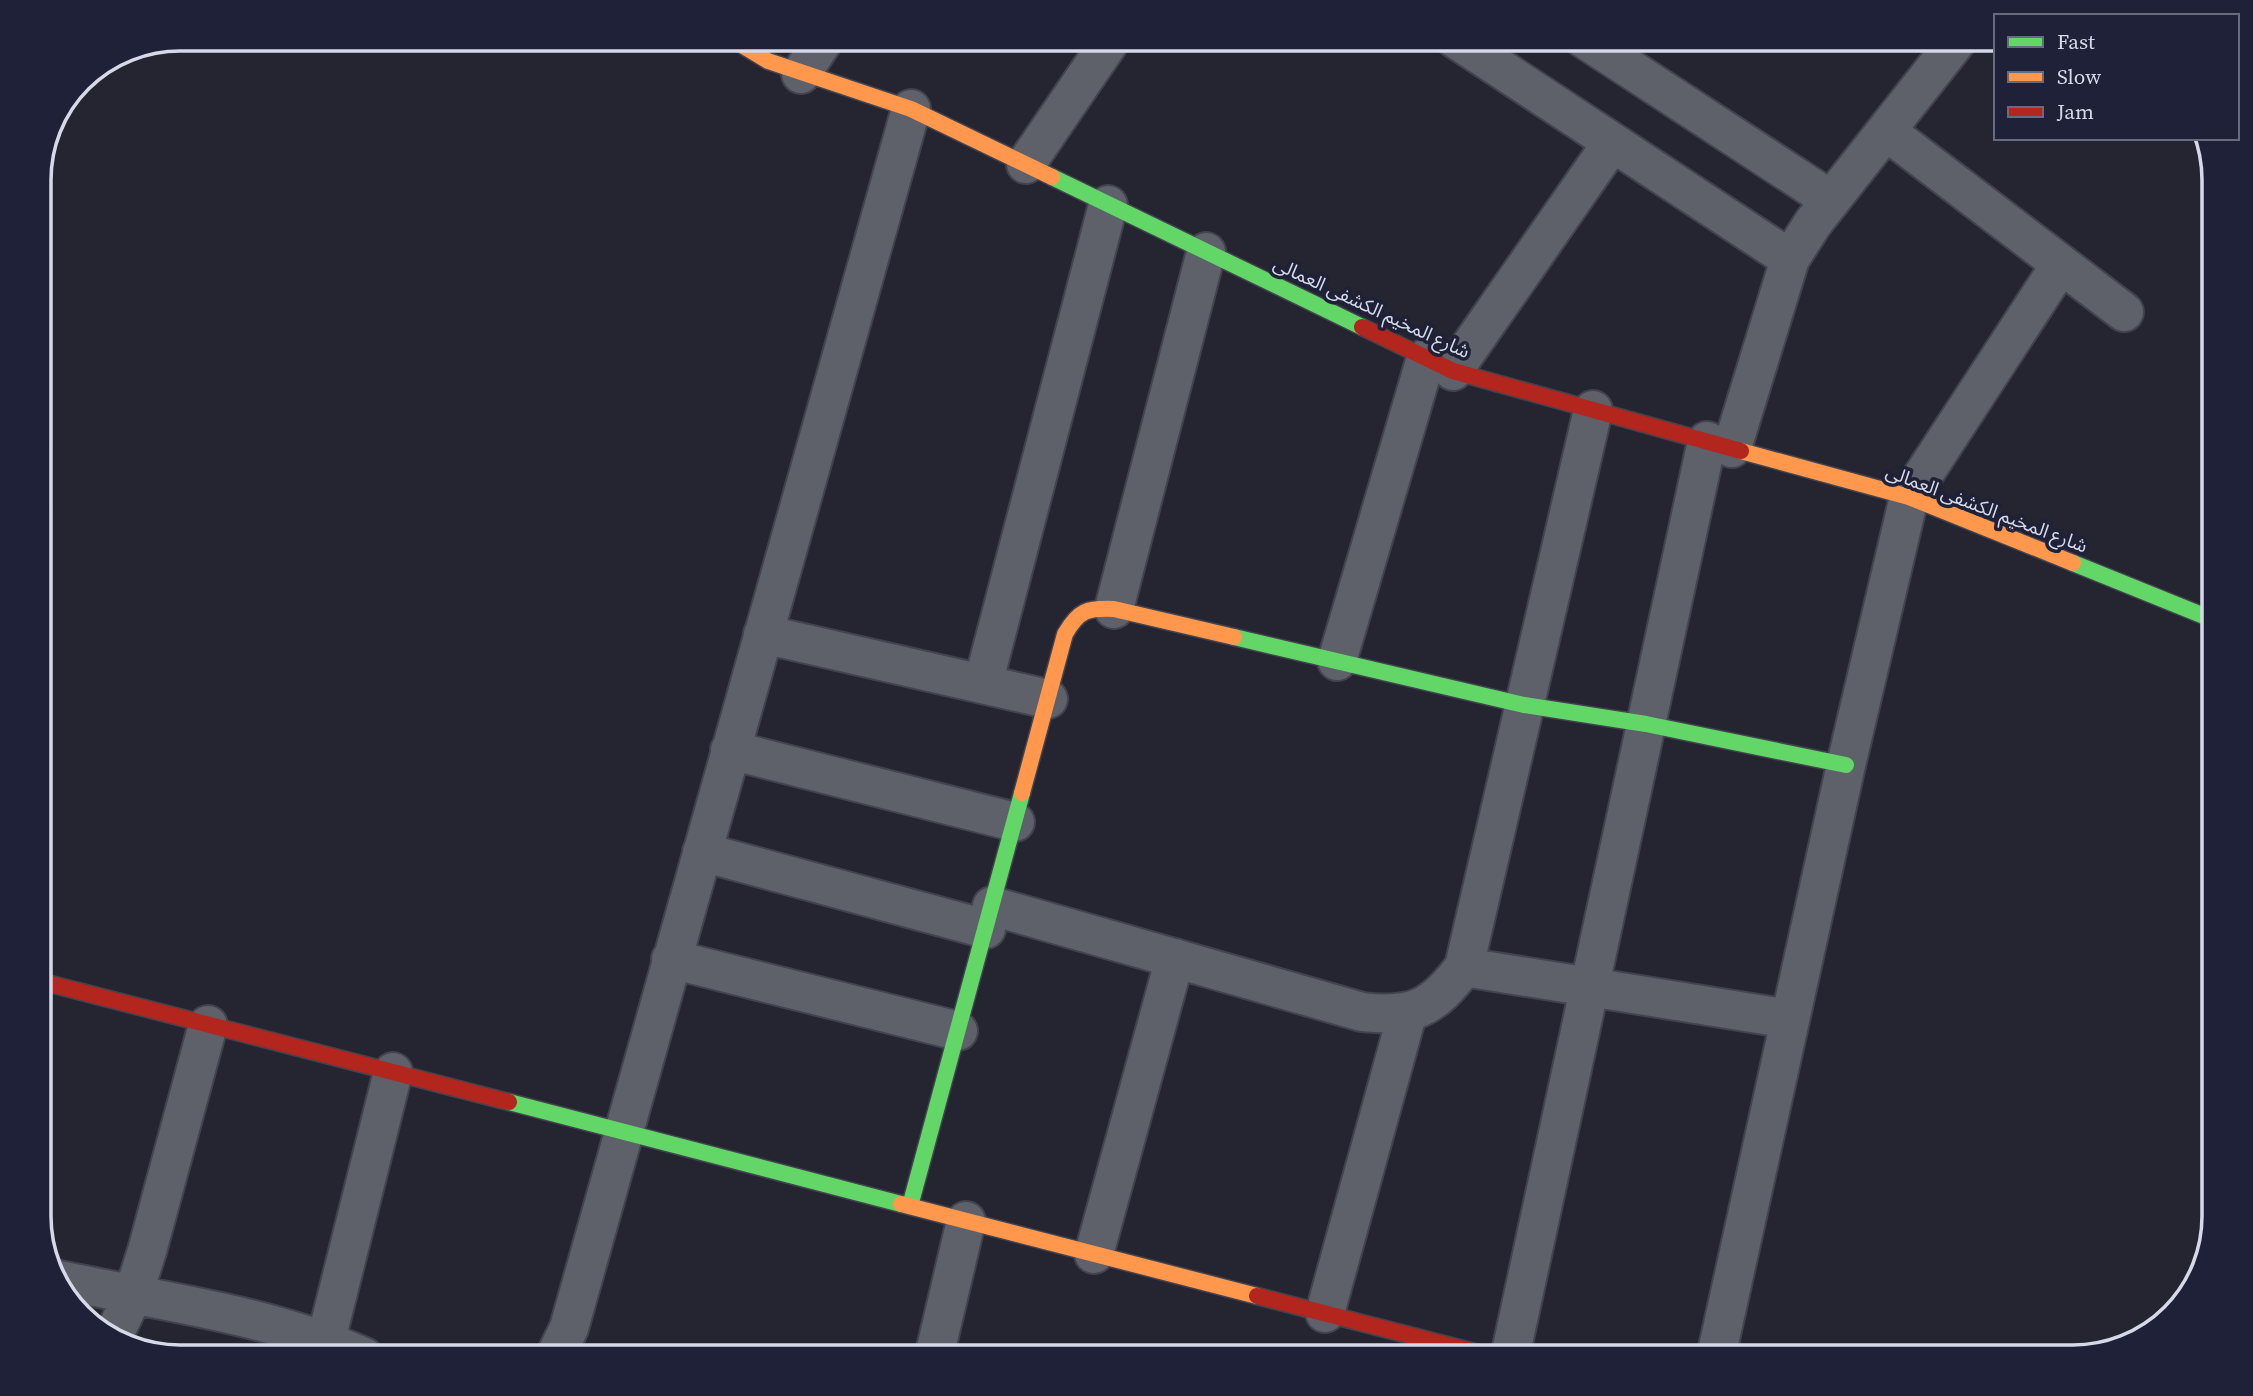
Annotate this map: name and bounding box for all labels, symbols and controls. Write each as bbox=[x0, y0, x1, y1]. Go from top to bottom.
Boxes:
legend bbox=[1994, 14, 2239, 140]
text: Fast bbox=[2057, 27, 2095, 56]
text: Slow bbox=[2057, 62, 2101, 91]
text: Jam bbox=[2056, 97, 2094, 126]
street label: شارع المخيم الكشفى العمالى bbox=[1269, 250, 1475, 366]
street label: شارع المخيم الكشفى العمالى bbox=[1882, 458, 2092, 560]

